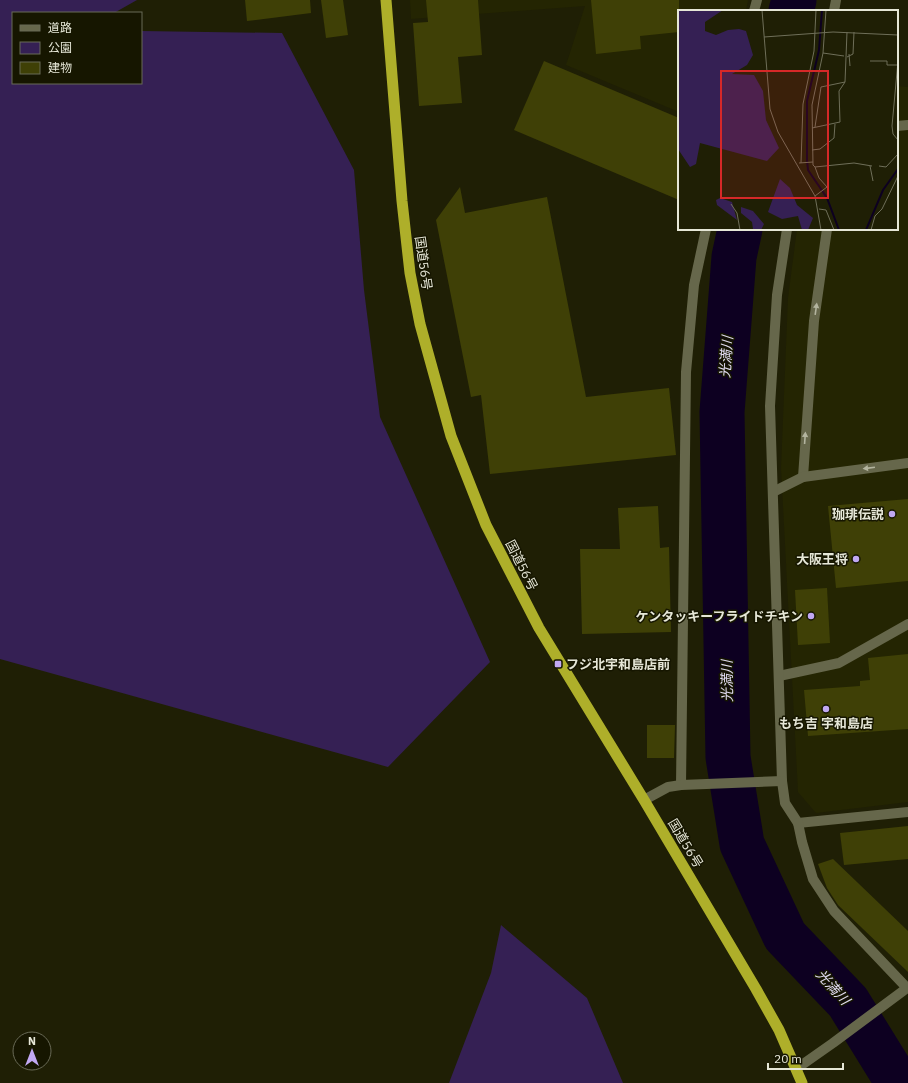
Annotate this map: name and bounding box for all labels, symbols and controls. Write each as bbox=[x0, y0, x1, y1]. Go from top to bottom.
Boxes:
inset map bbox=[678, 10, 898, 230]
legend bbox=[12, 12, 142, 84]
text: 道路 bbox=[48, 20, 72, 35]
text: 公園 bbox=[48, 40, 72, 55]
text: 建物 bbox=[48, 60, 72, 75]
street label: 国道56号 bbox=[411, 235, 436, 291]
one-way arrow bbox=[812, 303, 819, 315]
water label: 光満川 bbox=[716, 333, 737, 379]
one-way arrow bbox=[802, 432, 809, 444]
one-way arrow bbox=[863, 465, 875, 472]
place label: 珈琲伝説 bbox=[832, 506, 884, 523]
marker: 珈琲伝説 bbox=[887, 509, 897, 519]
street label: 国道56号 bbox=[502, 537, 542, 593]
place label: 大阪王将 bbox=[796, 551, 848, 568]
marker: 大阪王将 bbox=[851, 554, 861, 564]
place label: ケンタッキーフライドチキン bbox=[636, 608, 803, 625]
marker: ケンタッキーフライドチキン bbox=[806, 611, 816, 621]
place label: フジ北宇和島店前 bbox=[566, 656, 670, 673]
water label: 光満川 bbox=[718, 658, 736, 702]
marker: フジ北宇和島店前 bbox=[553, 659, 563, 669]
marker: もち吉 宇和島店 bbox=[821, 704, 831, 714]
place label: もち吉 宇和島店 bbox=[779, 715, 873, 732]
street label: 国道56号 bbox=[664, 815, 707, 871]
water label: 光満川 bbox=[812, 965, 855, 1010]
north arrow bbox=[12, 1031, 52, 1071]
text: N bbox=[28, 1034, 36, 1048]
scale bar bbox=[768, 1045, 843, 1071]
text: 20 m bbox=[774, 1051, 802, 1066]

